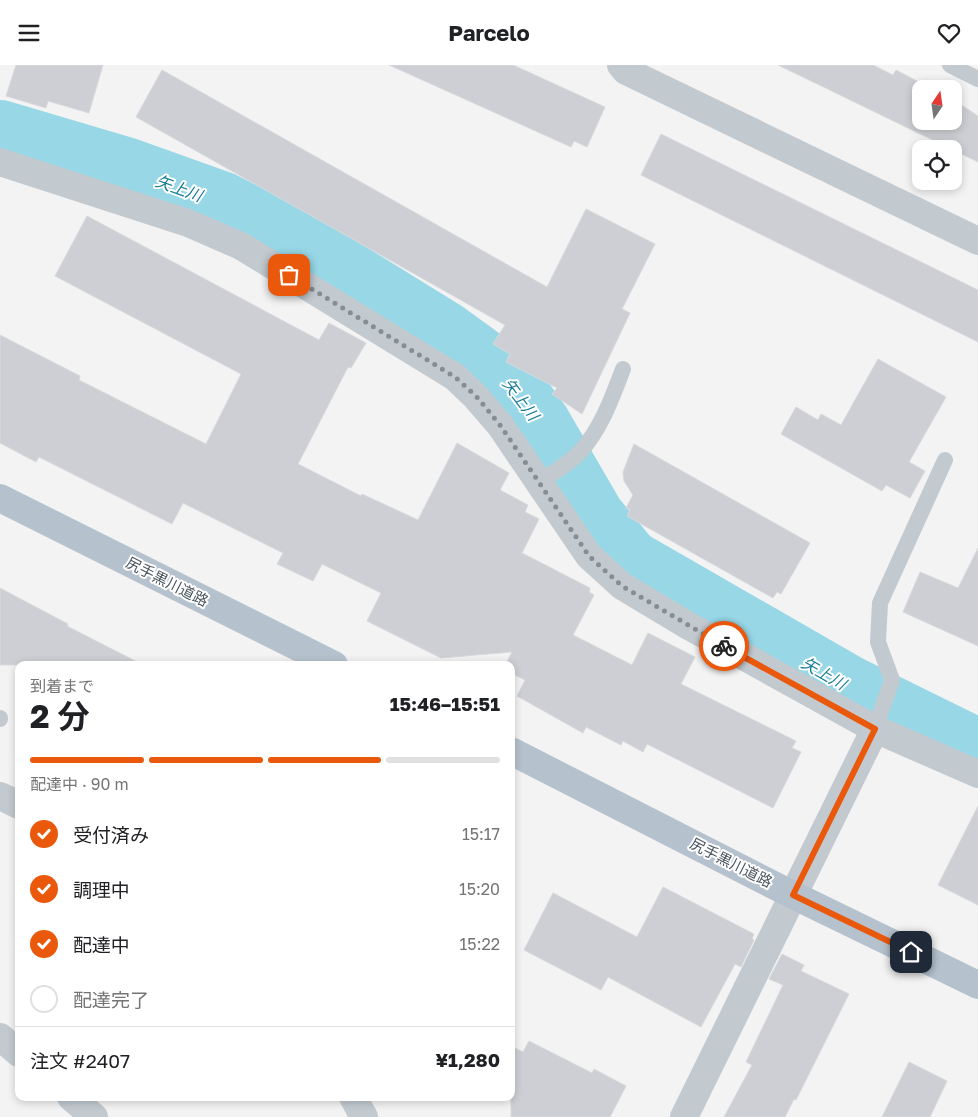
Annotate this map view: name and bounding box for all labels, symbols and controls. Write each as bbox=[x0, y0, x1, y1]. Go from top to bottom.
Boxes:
icon: menu bbox=[15, 19, 43, 47]
text: Parcelo bbox=[448, 19, 530, 46]
icon: heart bbox=[935, 19, 963, 47]
north arrow bbox=[912, 80, 962, 130]
map controls bbox=[912, 80, 962, 190]
button: locate bbox=[912, 140, 962, 190]
water label: 矢上川 bbox=[153, 170, 207, 206]
pin bbox=[268, 254, 310, 296]
icon: bag bbox=[275, 261, 303, 289]
water label: 矢上川 bbox=[499, 374, 545, 426]
street label: 尻手黒川道路 bbox=[123, 553, 212, 610]
courier bbox=[699, 621, 749, 671]
icon: bike bbox=[710, 632, 738, 660]
water label: 矢上川 bbox=[798, 652, 852, 695]
text: 到着まで bbox=[30, 676, 94, 696]
text: 15:46–15:51 bbox=[390, 692, 500, 715]
text: 2 分 bbox=[30, 697, 90, 735]
text: 配達中 · 90 m bbox=[30, 774, 129, 794]
icon: check bbox=[30, 820, 58, 848]
text: 受付済み bbox=[73, 823, 149, 846]
text: 15:17 bbox=[462, 824, 500, 844]
street label: 尻手黒川道路 bbox=[687, 834, 776, 891]
icon: check bbox=[30, 875, 58, 903]
text: 調理中 bbox=[73, 878, 130, 901]
text: 15:20 bbox=[459, 879, 500, 899]
icon: check bbox=[30, 930, 58, 958]
pin bbox=[890, 931, 932, 973]
text: 配達中 bbox=[73, 933, 130, 956]
text: 15:22 bbox=[460, 934, 500, 954]
icon: home bbox=[897, 938, 925, 966]
text: 配達完了 bbox=[73, 988, 149, 1011]
text: ¥1,280 bbox=[435, 1048, 500, 1071]
text: 注文 #2407 bbox=[30, 1049, 130, 1072]

